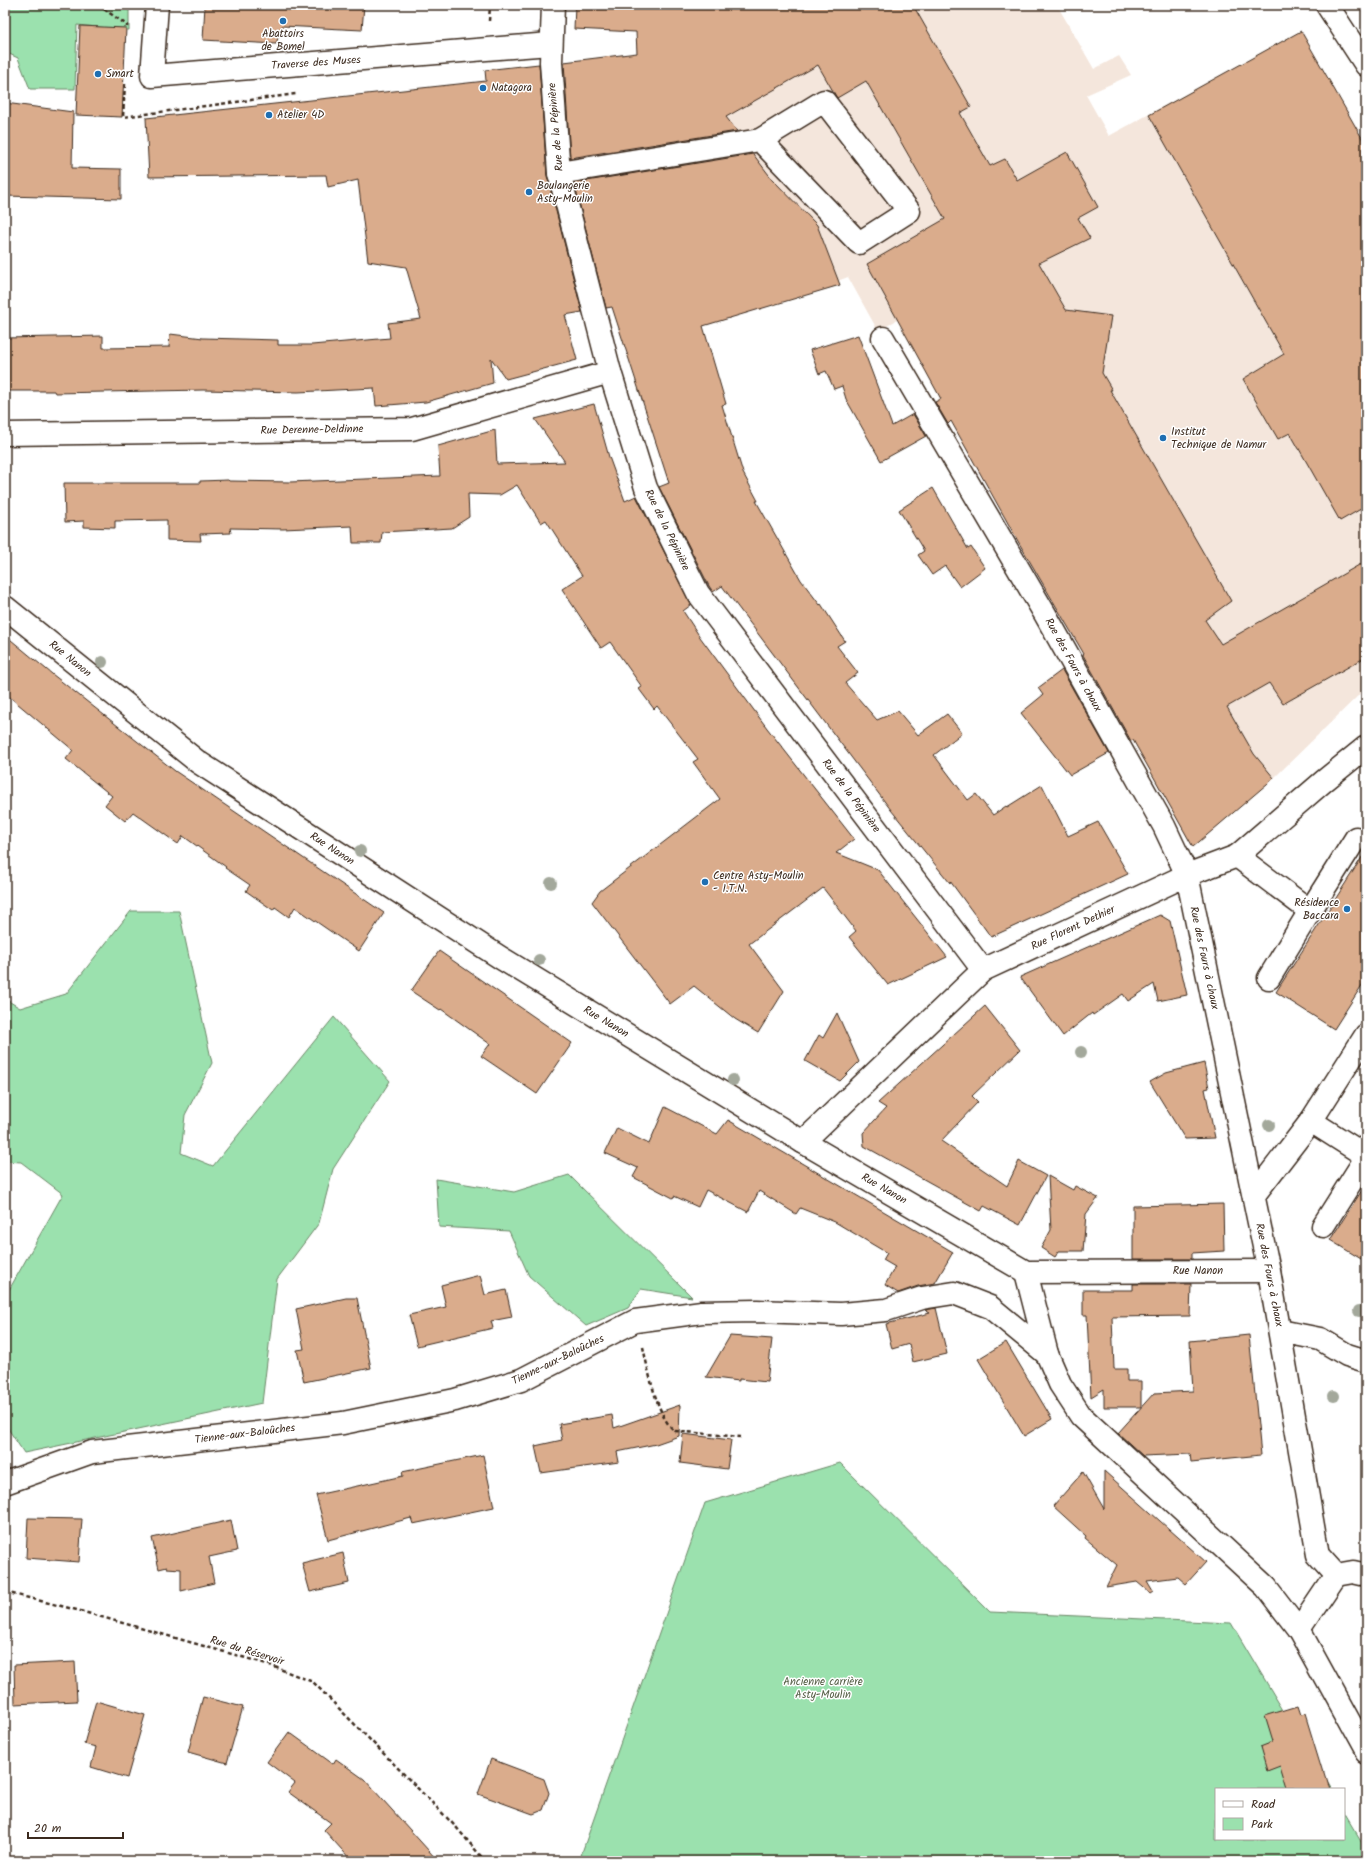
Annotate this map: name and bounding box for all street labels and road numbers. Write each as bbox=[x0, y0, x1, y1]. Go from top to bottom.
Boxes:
street label: Traverse des Muses bbox=[271, 51, 362, 75]
street label: Rue de la Pépinière bbox=[543, 82, 569, 172]
street label: Rue Derenne-Deldinne bbox=[260, 420, 364, 440]
street label: Rue de la Pépinière bbox=[639, 486, 695, 574]
street label: Rue des Fours à chaux bbox=[1040, 615, 1106, 716]
street label: Rue Nanon bbox=[45, 636, 95, 682]
street label: Rue de la Pépinière bbox=[817, 755, 885, 837]
street label: Rue Nanon bbox=[306, 828, 358, 870]
street label: Rue Florent Dethier bbox=[1028, 900, 1119, 955]
street label: Rue des Fours à chaux bbox=[1184, 905, 1224, 1011]
street label: Rue Nanon bbox=[580, 1001, 632, 1043]
street label: Rue Nanon bbox=[858, 1169, 910, 1209]
street label: Rue des Fours à chaux bbox=[1250, 1222, 1288, 1329]
street label: Rue Nanon bbox=[1173, 1262, 1223, 1280]
street label: Tienne-aux-Baloûches bbox=[509, 1330, 608, 1390]
street label: Tienne-aux-Baloûches bbox=[194, 1419, 296, 1449]
street label: Rue du Réservoir bbox=[208, 1631, 288, 1671]

